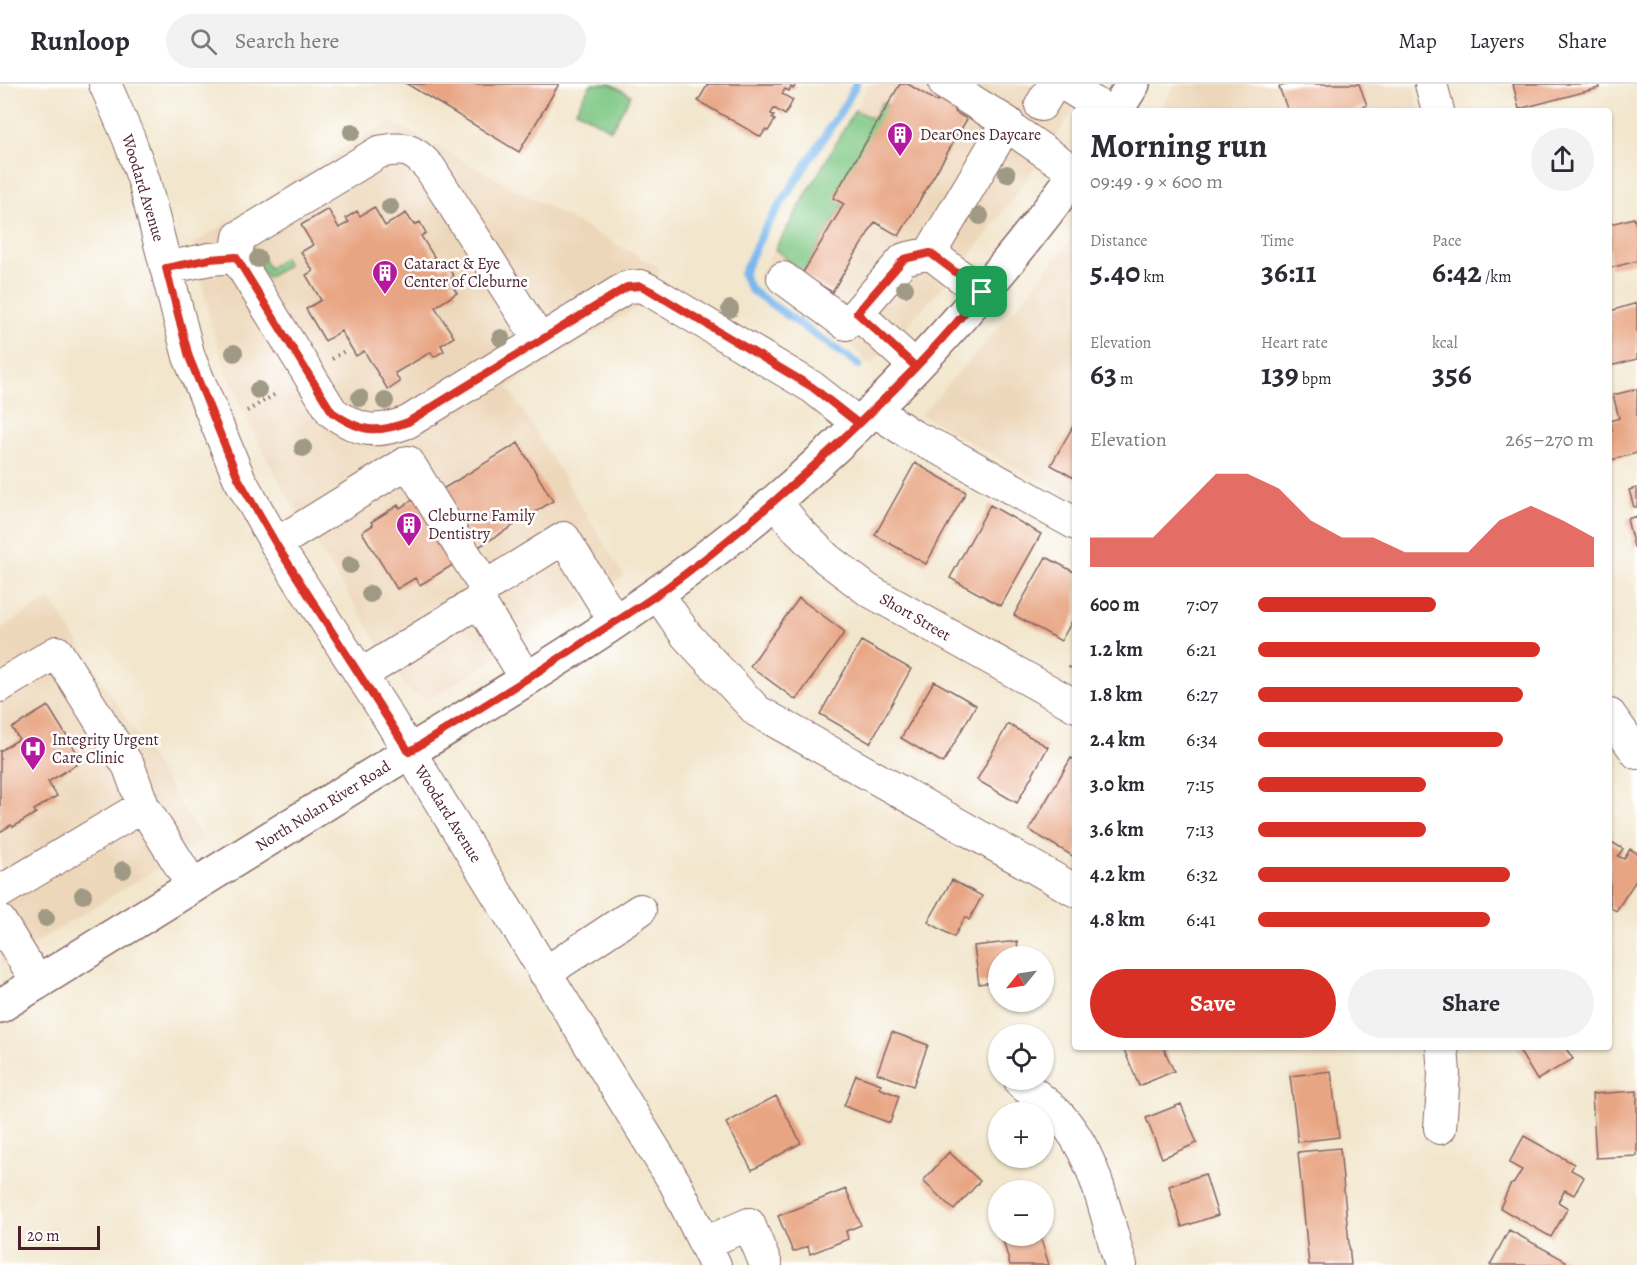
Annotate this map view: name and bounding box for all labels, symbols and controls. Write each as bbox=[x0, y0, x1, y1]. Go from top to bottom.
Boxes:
search box bbox=[166, 14, 586, 68]
text: Runloop bbox=[30, 22, 130, 60]
icon: search bbox=[187, 25, 220, 58]
text: Search here bbox=[235, 26, 339, 56]
text: Map bbox=[1398, 27, 1437, 55]
text: Layers bbox=[1470, 27, 1525, 55]
text: Share bbox=[1558, 27, 1607, 55]
building icon: DearOnes Daycare bbox=[885, 120, 915, 158]
text: Morning run bbox=[1090, 123, 1267, 168]
place label: DearOnes Daycare bbox=[920, 124, 1041, 146]
button: share bbox=[1531, 128, 1594, 191]
street label: Woodard Avenue bbox=[116, 131, 170, 244]
text: 09:49 · 9 × 600 m bbox=[1090, 168, 1223, 195]
text: Distance bbox=[1090, 230, 1147, 252]
text: Time bbox=[1261, 230, 1294, 252]
text: Pace bbox=[1432, 230, 1462, 252]
text: 5.40 bbox=[1090, 252, 1140, 292]
text: 36:11 bbox=[1261, 252, 1317, 292]
text: 6:42 bbox=[1432, 252, 1482, 292]
place label: Cataract & Eye Center of Cleburne bbox=[404, 253, 528, 293]
building icon: Cataract & Eye Center of Cleburne bbox=[370, 258, 400, 296]
pin bbox=[956, 266, 1007, 317]
text: km bbox=[1140, 266, 1165, 288]
text: /km bbox=[1482, 266, 1511, 288]
icon: arrive bbox=[965, 275, 998, 308]
text: Elevation bbox=[1090, 332, 1151, 354]
text: Heart rate bbox=[1261, 332, 1328, 354]
text: kcal bbox=[1432, 332, 1458, 354]
text: 63 bbox=[1090, 354, 1117, 394]
text: 139 bbox=[1261, 354, 1299, 394]
text: 356 bbox=[1432, 354, 1472, 394]
text: m bbox=[1117, 368, 1133, 390]
text: bpm bbox=[1299, 368, 1332, 390]
text: Elevation bbox=[1090, 426, 1167, 453]
text: 265–270 m bbox=[1505, 426, 1594, 453]
place label: Cleburne Family Dentistry bbox=[428, 505, 536, 545]
building icon: Cleburne Family Dentistry bbox=[394, 510, 424, 548]
street label: Short Street bbox=[875, 588, 955, 646]
text: 600 m bbox=[1090, 591, 1140, 618]
text: 7:07 bbox=[1186, 591, 1218, 618]
text: 1.2 km bbox=[1090, 636, 1143, 663]
text: 6:21 bbox=[1186, 636, 1216, 663]
text: 1.8 km bbox=[1090, 681, 1143, 708]
text: 6:27 bbox=[1186, 681, 1218, 708]
text: 2.4 km bbox=[1090, 726, 1145, 753]
text: 6:34 bbox=[1186, 726, 1217, 753]
place label: Integrity Urgent Care Clinic bbox=[52, 729, 159, 769]
hospital icon: Integrity Urgent Care Clinic bbox=[18, 734, 48, 772]
street label: North Nolan River Road bbox=[251, 755, 395, 857]
street label: Woodard Avenue bbox=[409, 760, 487, 867]
text: 3.0 km bbox=[1090, 771, 1145, 798]
text: 7:15 bbox=[1186, 771, 1215, 798]
text: 3.6 km bbox=[1090, 816, 1144, 843]
text: 7:13 bbox=[1186, 816, 1214, 843]
text: 4.2 km bbox=[1090, 861, 1145, 888]
text: 6:32 bbox=[1186, 861, 1218, 888]
text: 4.8 km bbox=[1090, 906, 1145, 933]
text: 6:41 bbox=[1186, 906, 1216, 933]
north arrow bbox=[988, 946, 1054, 1012]
map controls bbox=[988, 946, 1054, 1246]
button: Save bbox=[1090, 969, 1336, 1038]
button: Share bbox=[1348, 969, 1594, 1038]
button: locate bbox=[988, 1024, 1054, 1090]
button: + bbox=[988, 1102, 1054, 1168]
button: − bbox=[988, 1180, 1054, 1246]
scale bar bbox=[18, 1223, 100, 1250]
text: 20 m bbox=[27, 1225, 60, 1247]

